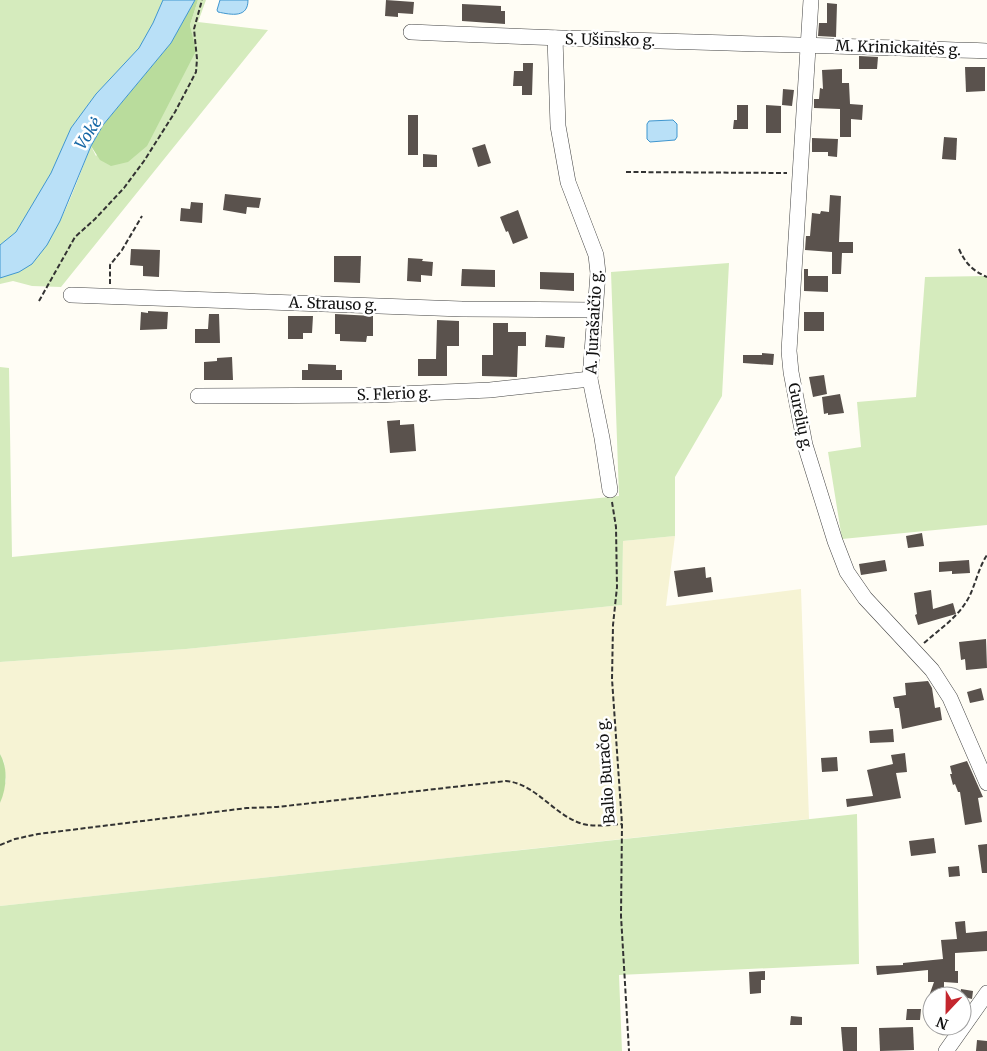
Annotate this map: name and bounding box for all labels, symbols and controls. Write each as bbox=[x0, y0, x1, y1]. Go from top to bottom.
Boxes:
street label: S. Ušinsko g. bbox=[565, 29, 655, 50]
street label: M. Krinickaitės g. bbox=[835, 36, 961, 59]
water label: Vokė bbox=[70, 113, 106, 153]
street label: A. Jurašaičio g. bbox=[581, 269, 606, 376]
street label: A. Strauso g. bbox=[287, 292, 378, 315]
street label: Gurelių g. bbox=[784, 381, 817, 453]
street label: S. Flerio g. bbox=[357, 383, 431, 404]
street label: Balio Buračo g. bbox=[592, 717, 619, 825]
north arrow bbox=[922, 986, 972, 1036]
text: N bbox=[934, 1013, 951, 1033]

